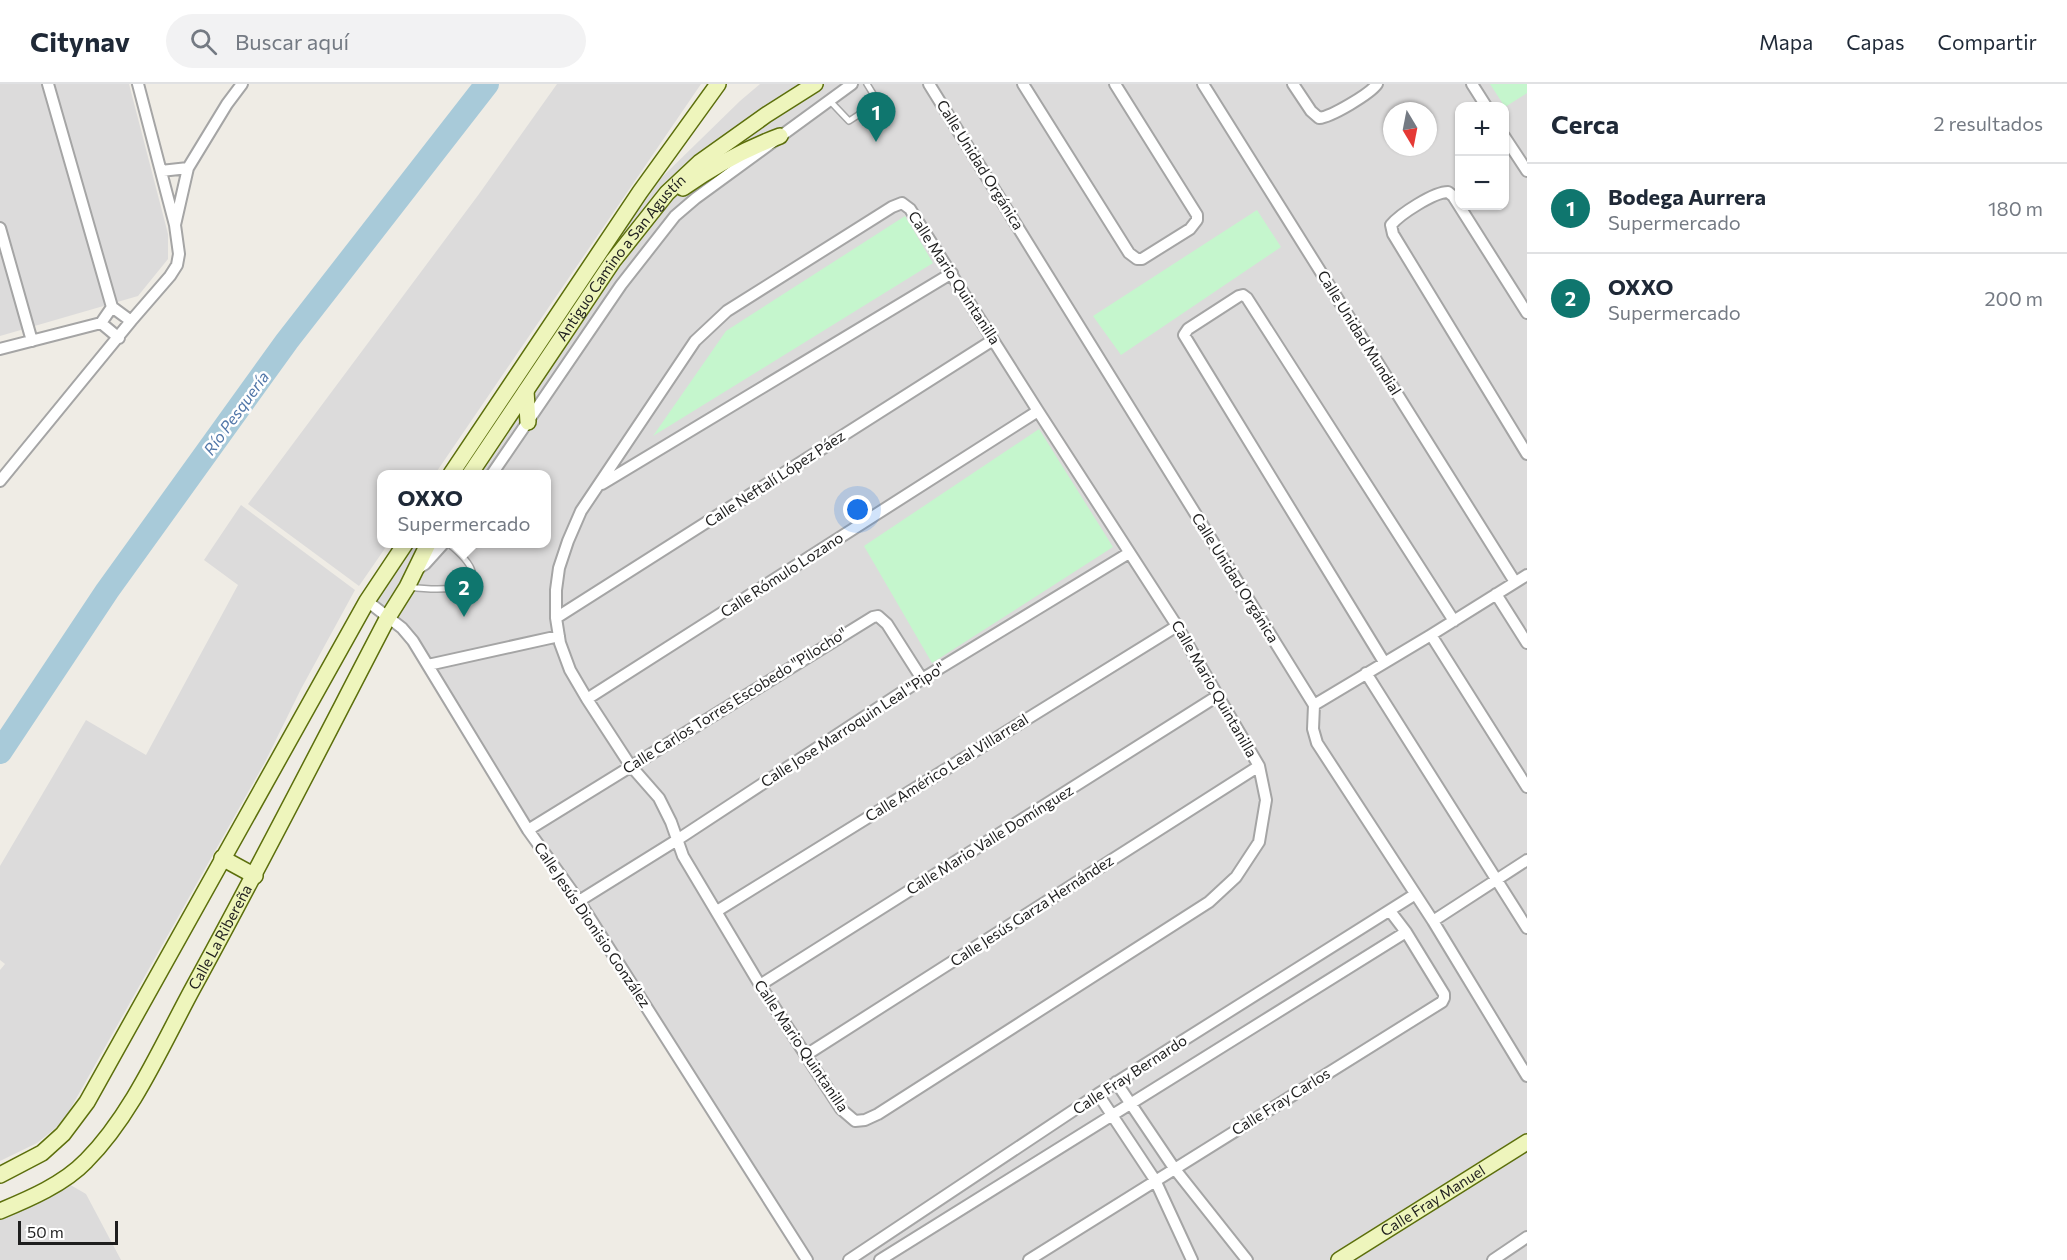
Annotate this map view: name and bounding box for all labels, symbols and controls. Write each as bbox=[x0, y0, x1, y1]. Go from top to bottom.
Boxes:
search box bbox=[166, 14, 586, 68]
text: Citynav bbox=[30, 24, 130, 58]
icon: search bbox=[187, 25, 220, 58]
text: Buscar aquí bbox=[235, 28, 349, 55]
text: Mapa bbox=[1759, 29, 1813, 54]
text: Capas bbox=[1846, 29, 1905, 54]
text: Compartir bbox=[1938, 29, 2037, 54]
pin: 1 bbox=[856, 92, 896, 142]
street label: Calle Unidad Orgánica bbox=[934, 96, 1028, 233]
north arrow bbox=[1383, 102, 1437, 156]
map controls bbox=[1455, 102, 1509, 210]
button: + bbox=[1455, 102, 1509, 156]
text: Cerca bbox=[1551, 108, 1619, 139]
text: 2 resultados bbox=[1933, 111, 2043, 135]
button: − bbox=[1455, 156, 1509, 210]
street label: Antiguo Camino a San Agustín bbox=[552, 170, 689, 344]
text: Bodega Aurrera bbox=[1608, 183, 1766, 210]
text: 1 bbox=[1566, 196, 1575, 220]
text: 180 m bbox=[1988, 196, 2043, 220]
street label: Calle Mario Quintanilla bbox=[905, 207, 1005, 347]
text: Supermercado bbox=[1608, 210, 1741, 234]
street label: Calle Unidad Mundial bbox=[1314, 267, 1405, 398]
text: OXXO bbox=[1608, 273, 1673, 300]
text: 2 bbox=[1565, 286, 1576, 310]
text: 200 m bbox=[1985, 286, 2043, 310]
text: Supermercado bbox=[1608, 300, 1741, 324]
water label: Río Pesquería bbox=[199, 367, 272, 458]
street label: Calle Neftalí López Páez bbox=[701, 426, 848, 530]
popup bbox=[377, 470, 551, 548]
text: OXXO bbox=[398, 484, 463, 511]
your location bbox=[843, 495, 872, 524]
street label: Calle Unidad Orgánica bbox=[1189, 509, 1283, 646]
text: Supermercado bbox=[398, 511, 530, 535]
street label: Calle Rómulo Lozano bbox=[717, 528, 846, 621]
pin: 2 bbox=[444, 568, 484, 617]
street label: Calle Mario Quintanilla bbox=[1168, 617, 1261, 760]
street label: Calle Carlos Torres Escobedo "Pilocho" bbox=[619, 623, 850, 777]
street label: Calle Jose Marroquin Leal "Pipo" bbox=[757, 658, 948, 790]
street label: Calle Américo Leal Villarreal bbox=[862, 709, 1031, 825]
street label: Calle Mario Valle Domínguez bbox=[903, 780, 1076, 898]
street label: Calle Jesús Dionisio González bbox=[531, 838, 655, 1011]
street label: Calle Jesús Garza Hernández bbox=[947, 851, 1116, 970]
street label: Calle La Ribereña bbox=[184, 881, 255, 992]
street label: Calle Mario Quintanilla bbox=[751, 976, 853, 1115]
street label: Calle Fray Bernardo bbox=[1069, 1031, 1190, 1118]
street label: Calle Fray Carlos bbox=[1228, 1064, 1333, 1139]
street label: Calle Fray Manuel bbox=[1377, 1161, 1488, 1240]
scale bar bbox=[18, 1218, 118, 1246]
text: 50 m bbox=[27, 1222, 64, 1241]

